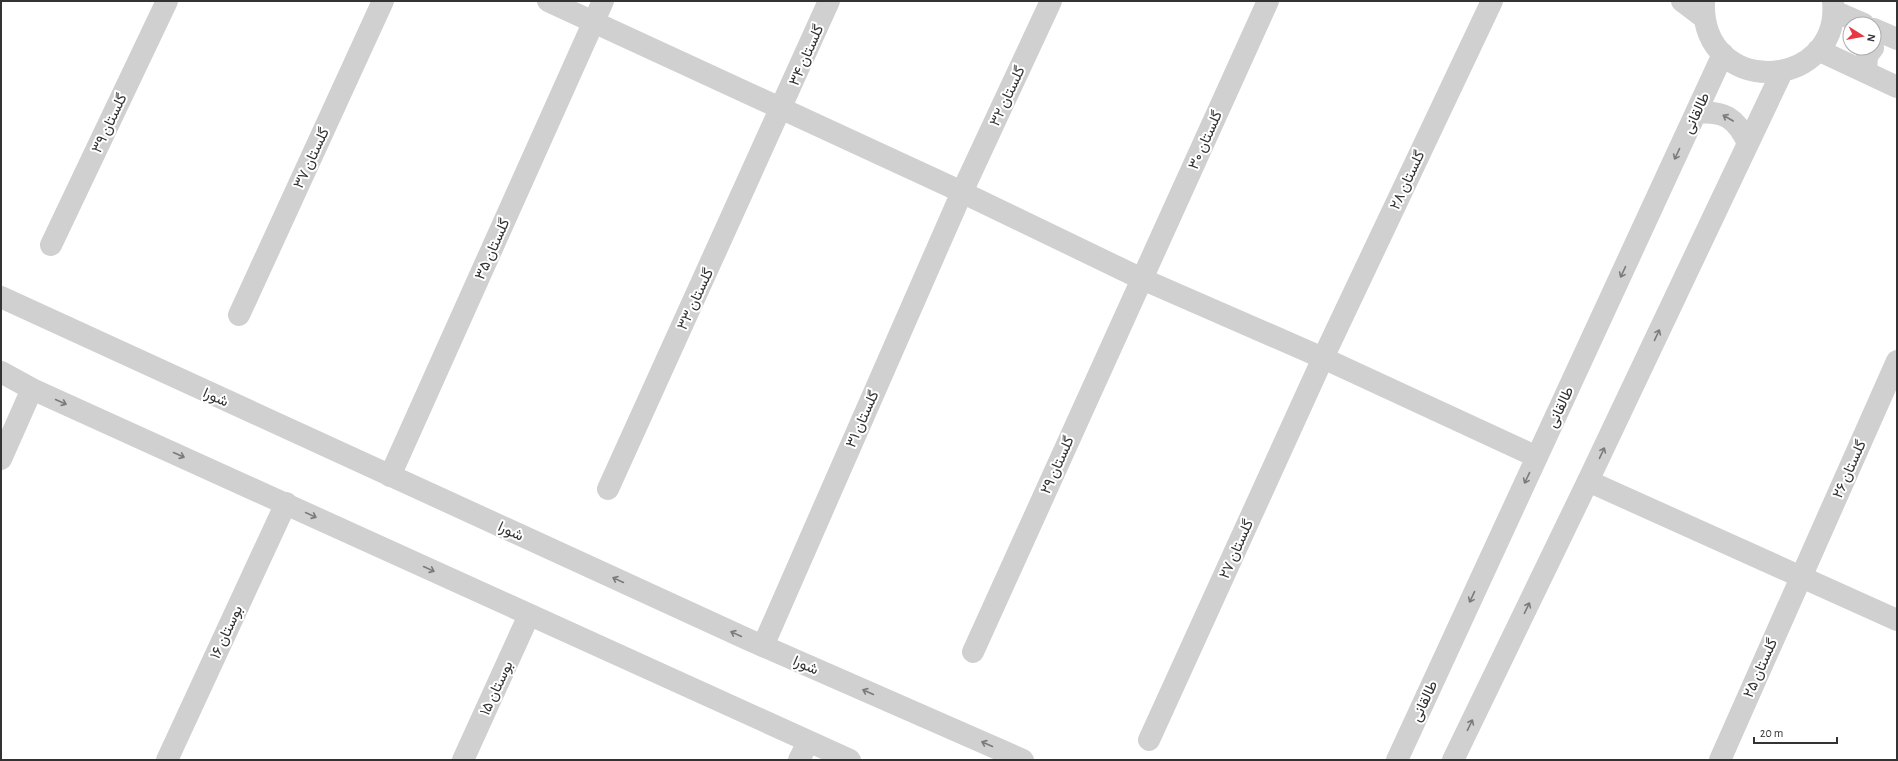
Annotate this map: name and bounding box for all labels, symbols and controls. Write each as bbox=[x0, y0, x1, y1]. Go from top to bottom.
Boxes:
north arrow bbox=[1842, 16, 1882, 56]
street label: گلستان ۳۴ bbox=[786, 22, 828, 88]
text: N bbox=[1865, 33, 1877, 43]
street label: گلستان ۳۲ bbox=[987, 64, 1029, 129]
street label: طالقانی bbox=[1680, 90, 1714, 137]
street label: گلستان ۳۹ bbox=[89, 91, 131, 156]
street label: گلستان ۳۰ bbox=[1186, 108, 1226, 172]
one-way arrow bbox=[1722, 114, 1734, 121]
street label: گلستان ۳۷ bbox=[291, 125, 333, 191]
one-way arrow bbox=[1673, 147, 1680, 159]
street label: گلستان ۲۸ bbox=[1387, 148, 1429, 212]
street label: گلستان ۳۵ bbox=[472, 216, 514, 282]
one-way arrow bbox=[1619, 265, 1626, 277]
street label: گلستان ۳۳ bbox=[675, 266, 717, 333]
one-way arrow bbox=[1654, 330, 1661, 342]
street label: طالقانی bbox=[1544, 384, 1578, 431]
street label: شورا bbox=[200, 385, 231, 411]
street label: گلستان ۳۱ bbox=[843, 388, 883, 450]
one-way arrow bbox=[55, 399, 67, 406]
street label: گلستان ۲۹ bbox=[1038, 434, 1078, 497]
street label: گلستان ۲۶ bbox=[1830, 438, 1870, 501]
one-way arrow bbox=[1599, 447, 1606, 459]
one-way arrow bbox=[173, 452, 185, 460]
one-way arrow bbox=[1523, 472, 1530, 484]
one-way arrow bbox=[304, 512, 316, 519]
street label: گلستان ۲۷ bbox=[1217, 517, 1257, 581]
street label: شورا bbox=[495, 519, 526, 545]
one-way arrow bbox=[422, 566, 434, 573]
one-way arrow bbox=[613, 576, 625, 583]
one-way arrow bbox=[1468, 590, 1475, 602]
one-way arrow bbox=[1524, 602, 1531, 614]
street label: بوستان ۱۶ bbox=[208, 603, 246, 662]
one-way arrow bbox=[731, 630, 743, 637]
street label: گلستان ۲۵ bbox=[1741, 636, 1781, 700]
street label: شورا bbox=[790, 653, 821, 679]
street label: بوستان ۱۵ bbox=[477, 659, 517, 718]
street label: طالقانی bbox=[1408, 678, 1442, 725]
one-way arrow bbox=[863, 688, 875, 695]
one-way arrow bbox=[1467, 719, 1474, 731]
scale bar bbox=[1754, 719, 1837, 745]
text: 20 m bbox=[1760, 727, 1783, 739]
one-way arrow bbox=[982, 740, 994, 748]

